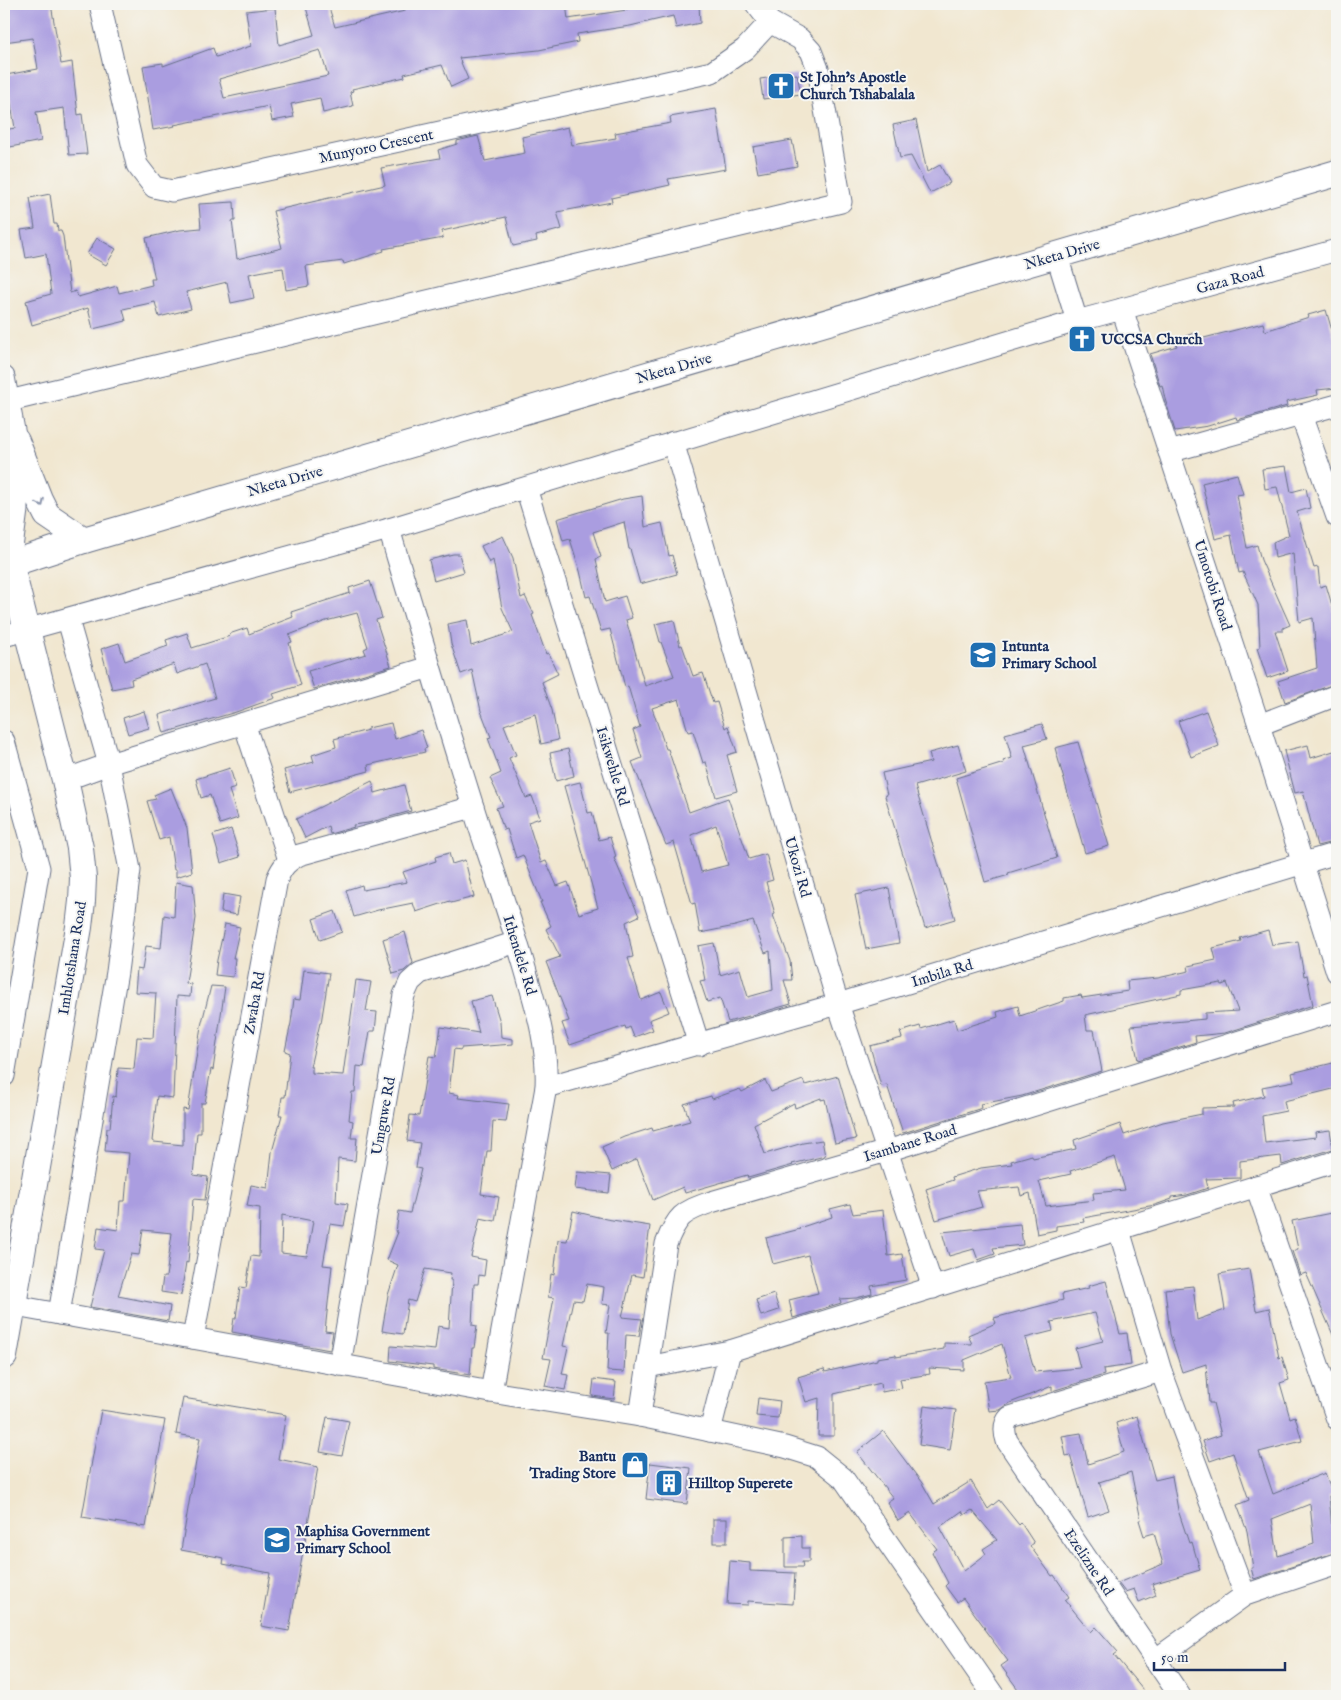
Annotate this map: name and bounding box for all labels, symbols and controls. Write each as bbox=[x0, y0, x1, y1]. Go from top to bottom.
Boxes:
place label: St John's Apostle Church Tshabalala bbox=[800, 68, 915, 104]
church icon: St John's Apostle Church Tshabalala bbox=[766, 71, 796, 101]
street label: Munyoro Crescent bbox=[317, 125, 435, 168]
street label: Nketa Drive bbox=[1022, 235, 1102, 274]
street label: Gaza Road bbox=[1194, 262, 1267, 299]
church icon: UCCSA Church bbox=[1067, 324, 1097, 354]
place label: UCCSA Church bbox=[1100, 330, 1203, 349]
street label: Nketa Drive bbox=[634, 349, 714, 388]
street label: Nketa Drive bbox=[245, 462, 325, 501]
one-way arrow bbox=[35, 497, 45, 506]
street label: Umotobi Road bbox=[1189, 537, 1236, 634]
place label: Intunta Primary School bbox=[1002, 637, 1098, 673]
school or university icon: Intunta Primary School bbox=[968, 640, 998, 670]
street label: Isikwehle Rd bbox=[591, 724, 634, 809]
street label: Ukozi Rd bbox=[780, 835, 816, 901]
street label: Imhlotshana Road bbox=[54, 899, 91, 1016]
street label: Ithendele Rd bbox=[498, 913, 541, 998]
street label: Imbila Rd bbox=[909, 955, 976, 992]
street label: Zwaba Rd bbox=[240, 969, 270, 1036]
street label: Umguwe Rd bbox=[367, 1074, 400, 1157]
street label: Isambane Road bbox=[861, 1120, 960, 1167]
place label: Bantu Trading Store bbox=[529, 1447, 616, 1483]
shop icon: Bantu Trading Store bbox=[620, 1450, 650, 1480]
building icon: Hilltop Superete bbox=[654, 1468, 684, 1498]
place label: Hilltop Superete bbox=[688, 1474, 793, 1493]
place label: Maphisa Government Primary School bbox=[296, 1522, 431, 1558]
school or university icon: Maphisa Government Primary School bbox=[262, 1525, 292, 1555]
street label: Ezelizne Rd bbox=[1059, 1525, 1118, 1600]
scale bar bbox=[1154, 1640, 1285, 1672]
text: 50 m bbox=[1161, 1648, 1189, 1667]

